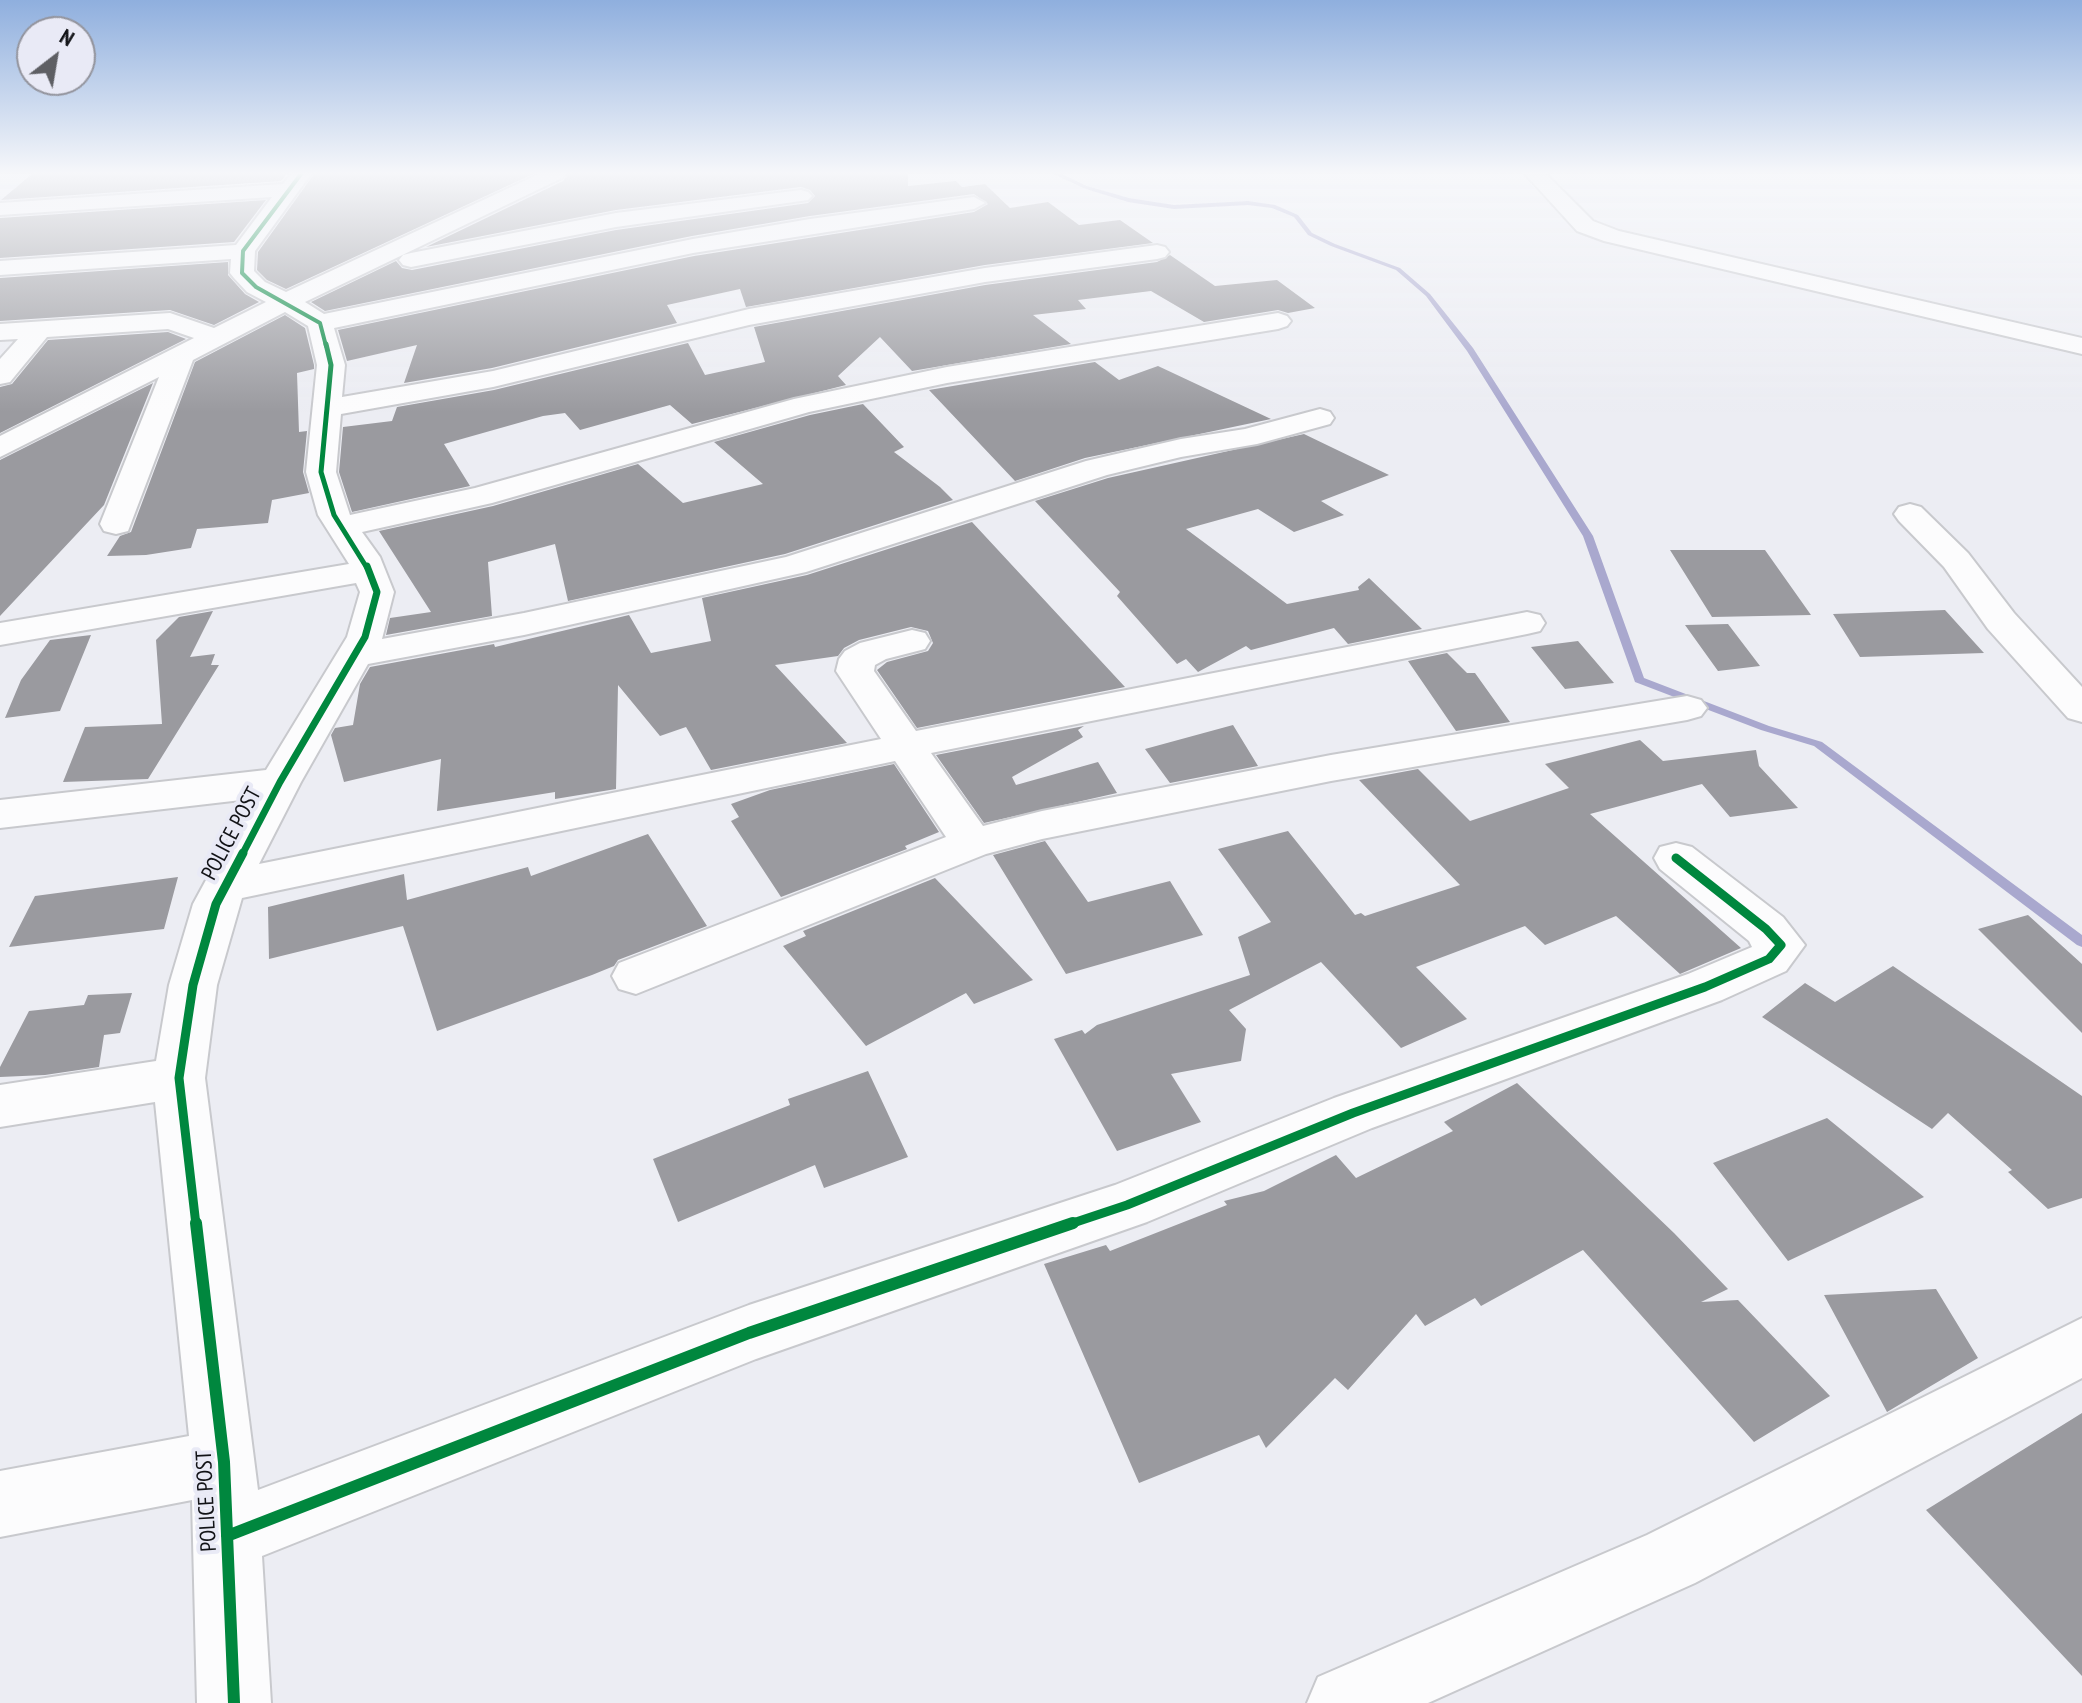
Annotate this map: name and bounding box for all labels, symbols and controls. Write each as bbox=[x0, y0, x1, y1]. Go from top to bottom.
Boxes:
north arrow bbox=[16, 16, 96, 96]
text: N bbox=[55, 22, 80, 52]
street label: POLICE POST bbox=[197, 783, 267, 885]
street label: POLICE POST bbox=[191, 1450, 223, 1552]

